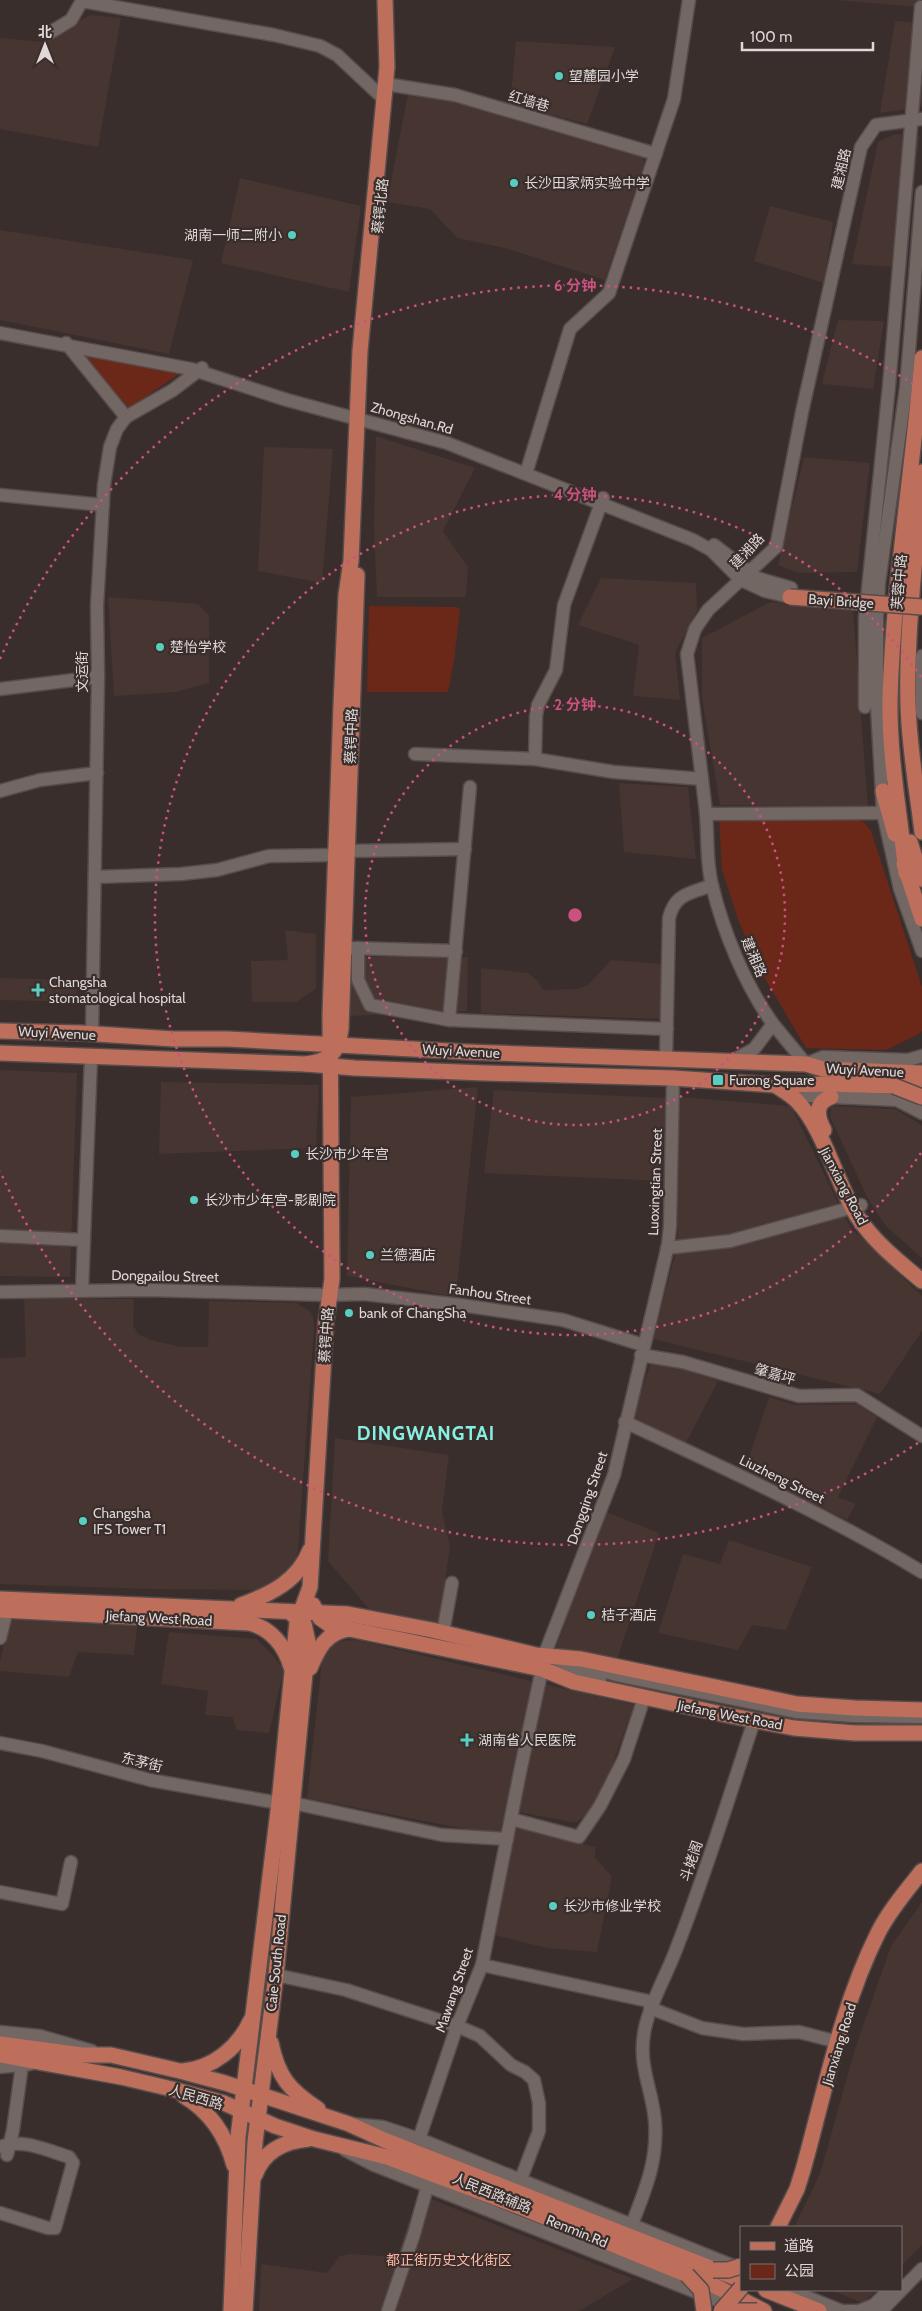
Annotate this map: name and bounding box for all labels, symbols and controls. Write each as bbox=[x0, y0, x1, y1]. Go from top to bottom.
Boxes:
north arrow bbox=[20, 20, 70, 70]
scale bar bbox=[742, 20, 873, 52]
text: 北 bbox=[38, 23, 52, 41]
text: 100 m bbox=[750, 28, 792, 46]
place label: 望麓园小学 bbox=[569, 67, 639, 85]
marker: 望麓园小学 bbox=[553, 70, 565, 82]
street label: 红墙巷 bbox=[506, 87, 552, 115]
street label: 建湘路 bbox=[828, 147, 854, 191]
place label: 长沙田家炳实验中学 bbox=[524, 174, 650, 192]
street label: 蔡锷北路 bbox=[368, 177, 392, 235]
marker: 长沙田家炳实验中学 bbox=[508, 177, 520, 189]
place label: 湖南一师二附小 bbox=[184, 226, 282, 244]
marker: 湖南一师二附小 bbox=[286, 229, 298, 241]
text: 6 分钟 bbox=[554, 277, 596, 295]
street label: Zhongshan.Rd bbox=[369, 398, 455, 438]
text: 4 分钟 bbox=[554, 486, 596, 504]
street label: 建湘路 bbox=[726, 530, 768, 572]
street label: 芙蓉中路 bbox=[888, 553, 910, 611]
street label: Bayi Bridge bbox=[808, 590, 874, 612]
place label: 楚怡学校 bbox=[170, 638, 226, 656]
marker: 楚怡学校 bbox=[154, 641, 166, 653]
street label: 文运街 bbox=[73, 651, 91, 693]
text: 2 分钟 bbox=[554, 696, 596, 714]
street label: 蔡锷中路 bbox=[341, 708, 361, 764]
centre of rings bbox=[566, 906, 584, 924]
street label: 建湘路 bbox=[738, 934, 770, 980]
place label: Changsha stomatological hospital bbox=[49, 973, 186, 1007]
marker: Changsha stomatological hospital bbox=[31, 983, 45, 997]
street label: Wuyi Avenue bbox=[18, 1022, 96, 1044]
street label: Wuyi Avenue bbox=[422, 1040, 500, 1062]
street label: Wuyi Avenue bbox=[826, 1059, 904, 1081]
place label: Furong Square bbox=[729, 1071, 814, 1089]
marker: Furong Square bbox=[711, 1073, 725, 1087]
street label: Luoxingtian Street bbox=[644, 1128, 666, 1236]
street label: Jianxiang Road bbox=[815, 1143, 872, 1228]
place label: 长沙市少年宫 bbox=[305, 1145, 389, 1163]
marker: 长沙市少年宫 bbox=[289, 1148, 301, 1160]
place label: 长沙市少年宫-影剧院 bbox=[204, 1191, 336, 1209]
marker: 长沙市少年宫-影剧院 bbox=[188, 1194, 200, 1206]
place label: 兰德酒店 bbox=[380, 1246, 436, 1264]
marker: 兰德酒店 bbox=[364, 1249, 376, 1261]
street label: Dongpailou Street bbox=[111, 1266, 219, 1286]
street label: Fanhou Street bbox=[448, 1279, 533, 1309]
place label: bank of ChangSha bbox=[359, 1304, 467, 1322]
street label: 蔡锷中路 bbox=[315, 1306, 337, 1364]
marker: bank of ChangSha bbox=[343, 1307, 355, 1319]
street label: 肇嘉坪 bbox=[752, 1360, 798, 1388]
district label: DINGWANGTAI bbox=[357, 1422, 495, 1445]
street label: Dongqing Street bbox=[563, 1449, 611, 1547]
street label: Liuzheng Street bbox=[736, 1451, 828, 1508]
place label: Changsha IFS Tower T1 bbox=[93, 1504, 166, 1538]
marker: Changsha IFS Tower T1 bbox=[77, 1515, 89, 1527]
street label: Jiefang West Road bbox=[104, 1606, 213, 1630]
place label: 桔子酒店 bbox=[601, 1606, 657, 1624]
marker: 桔子酒店 bbox=[585, 1609, 597, 1621]
street label: Jiefang West Road bbox=[675, 1696, 784, 1734]
place label: 湖南省人民医院 bbox=[478, 1731, 576, 1749]
marker: 湖南省人民医院 bbox=[460, 1733, 474, 1747]
street label: 东茅街 bbox=[119, 1748, 165, 1776]
street label: 斗姥阁 bbox=[676, 1838, 706, 1884]
place label: 长沙市修业学校 bbox=[563, 1897, 661, 1915]
marker: 长沙市修业学校 bbox=[547, 1900, 559, 1912]
street label: Caie South Road bbox=[262, 1913, 290, 2013]
street label: Mawang Street bbox=[431, 1945, 477, 2035]
street label: Jianxiang Road bbox=[818, 2000, 860, 2089]
street label: 人民西路 bbox=[167, 2081, 225, 2113]
street label: 人民西路辅路 bbox=[450, 2169, 534, 2217]
street label: Renmin.Rd bbox=[543, 2210, 611, 2252]
legend bbox=[740, 2226, 902, 2291]
text: 道路 bbox=[784, 2237, 814, 2255]
park label: 都正街历史文化街区 bbox=[386, 2251, 512, 2269]
text: 公园 bbox=[784, 2262, 814, 2280]

